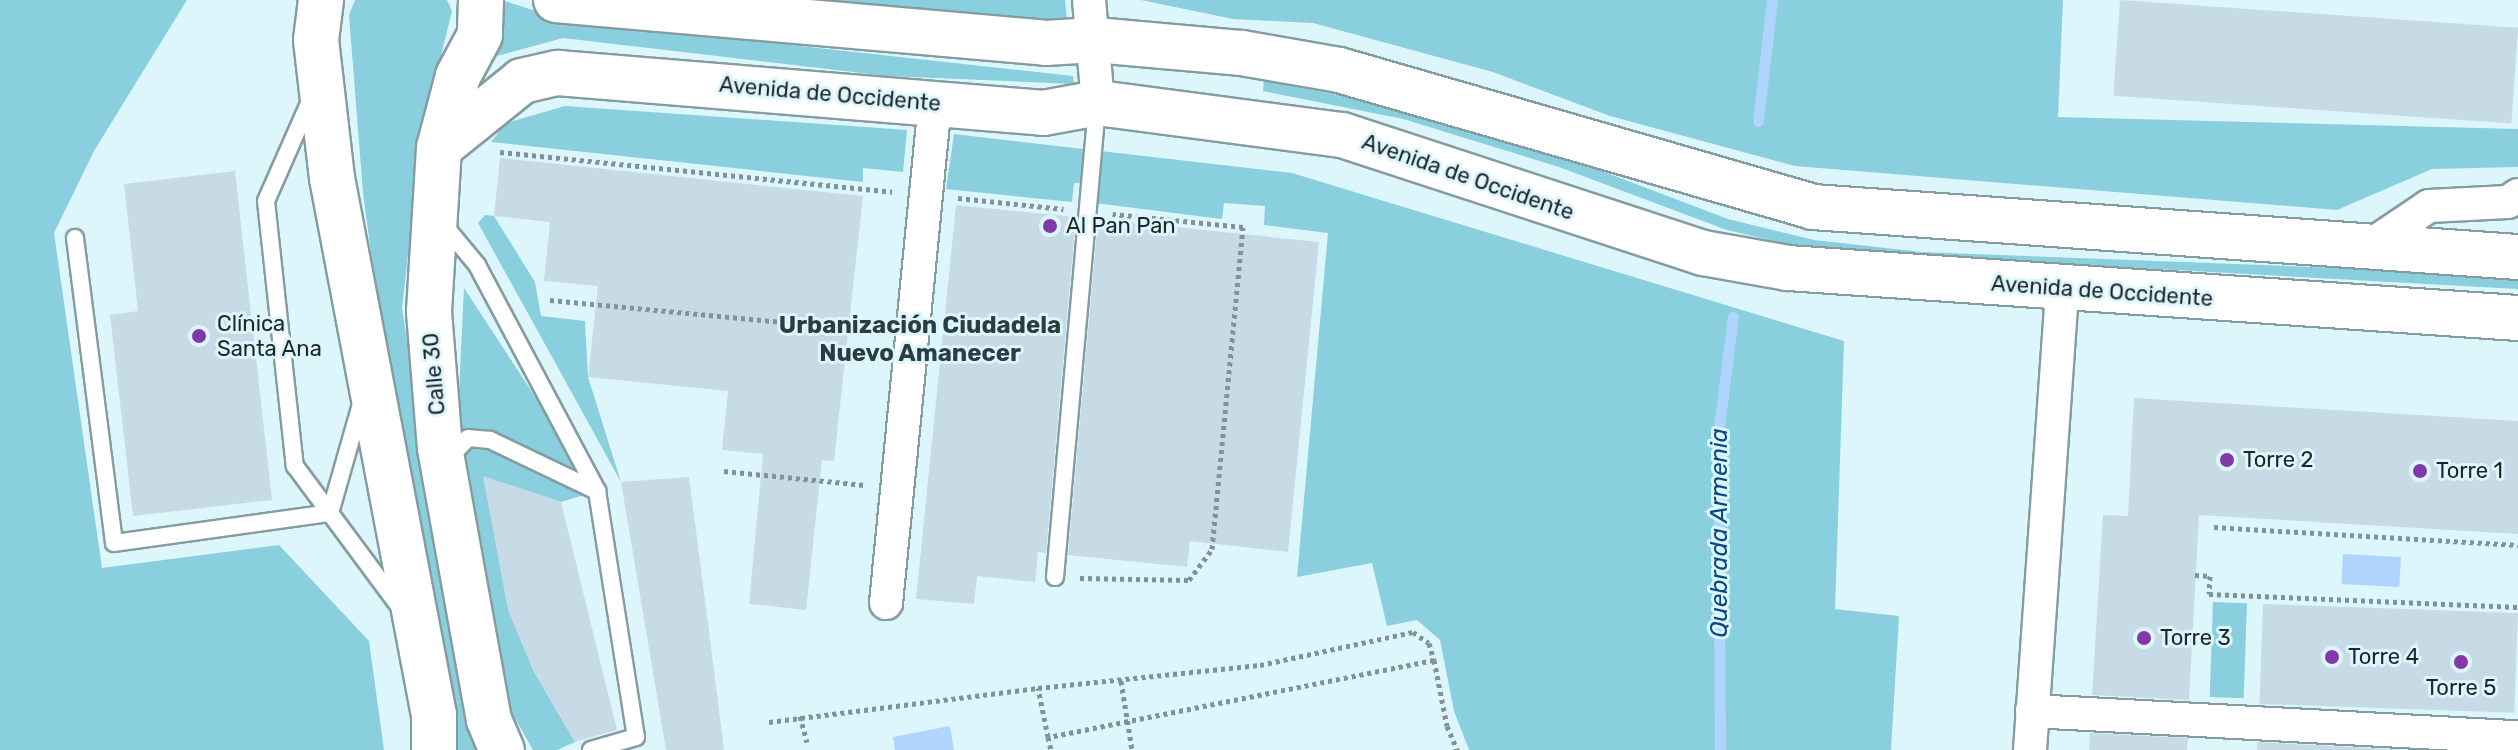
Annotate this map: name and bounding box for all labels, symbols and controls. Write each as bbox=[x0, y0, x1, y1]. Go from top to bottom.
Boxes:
street label: Avenida de Occidente bbox=[718, 71, 942, 117]
street label: Avenida de Occidente bbox=[1359, 128, 1577, 226]
place label: Al Pan Pan bbox=[1066, 213, 1176, 239]
marker: Al Pan Pan bbox=[1041, 217, 1059, 235]
street label: Avenida de Occidente bbox=[1990, 270, 2214, 312]
place label: Clínica Santa Ana bbox=[217, 310, 322, 362]
district label: Urbanización Ciudadela Nuevo Amanecer bbox=[779, 312, 1061, 368]
marker: Clínica Santa Ana bbox=[188, 325, 210, 347]
street label: Calle 30 bbox=[417, 332, 451, 416]
water label: Quebrada Armenia bbox=[1706, 428, 1734, 638]
place label: Torre 2 bbox=[2243, 447, 2313, 473]
marker: Torre 2 bbox=[2218, 451, 2236, 469]
place label: Torre 1 bbox=[2436, 458, 2503, 484]
marker: Torre 1 bbox=[2411, 462, 2429, 480]
place label: Torre 3 bbox=[2160, 625, 2231, 651]
marker: Torre 3 bbox=[2135, 629, 2153, 647]
place label: Torre 4 bbox=[2348, 644, 2419, 670]
marker: Torre 4 bbox=[2323, 648, 2341, 666]
marker: Torre 5 bbox=[2452, 653, 2470, 671]
place label: Torre 5 bbox=[2426, 675, 2496, 701]

